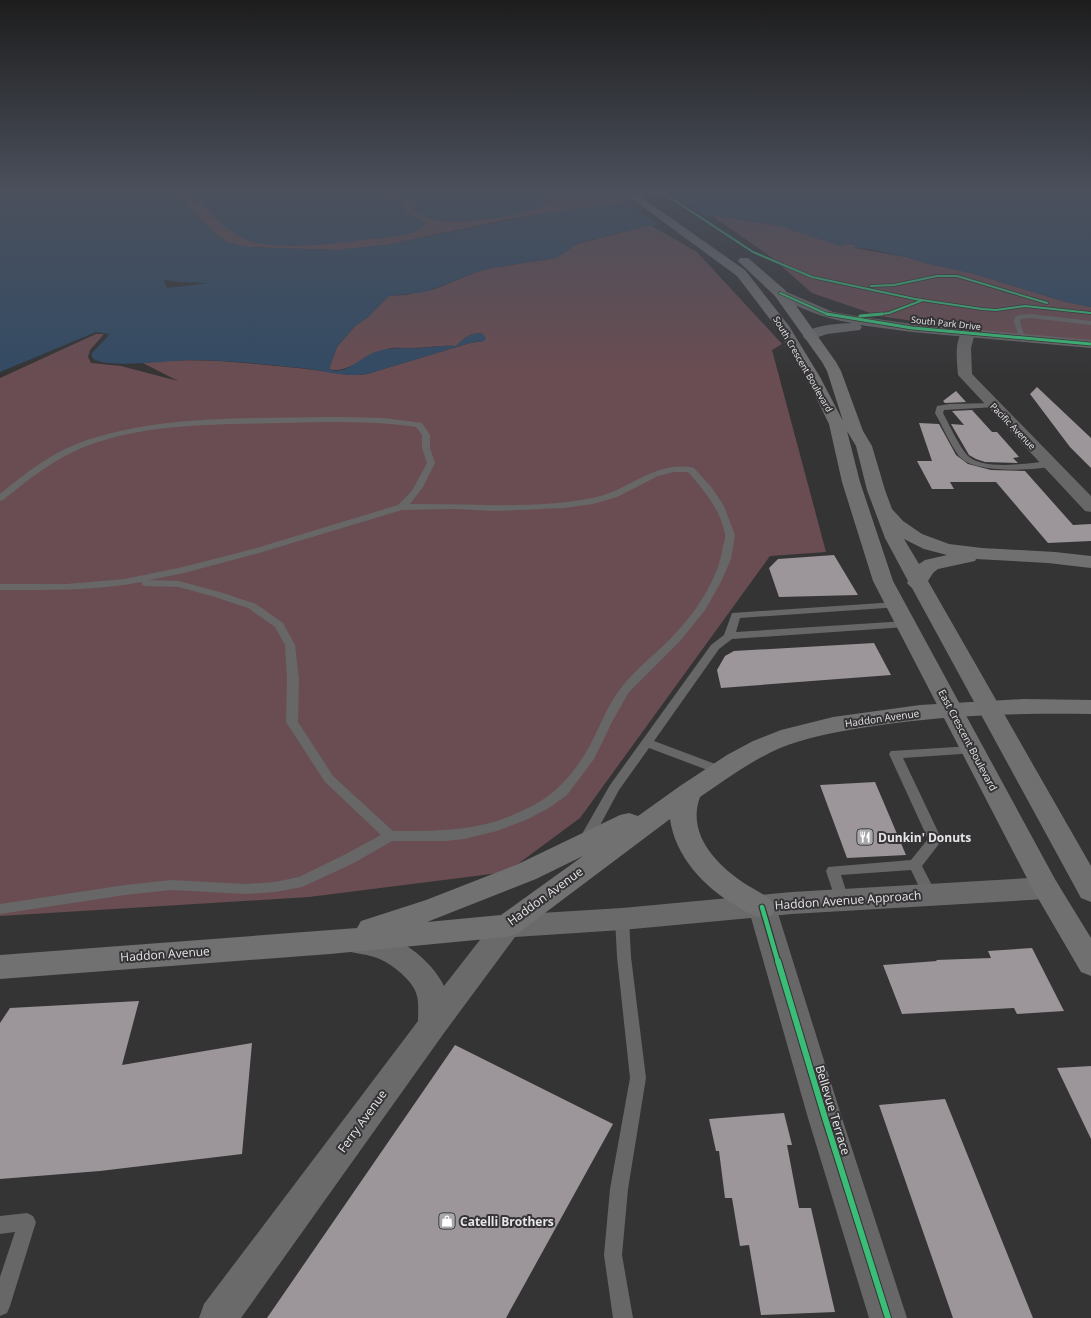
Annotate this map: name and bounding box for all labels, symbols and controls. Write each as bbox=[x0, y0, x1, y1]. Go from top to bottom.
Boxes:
street label: South Park Drive bbox=[910, 313, 982, 333]
street label: South Crescent Boulevard bbox=[770, 314, 836, 414]
street label: Pacific Avenue bbox=[987, 400, 1039, 452]
street label: East Crescent Boulevard bbox=[935, 687, 1001, 793]
street label: Haddon Avenue bbox=[844, 706, 920, 730]
restaurant icon: Dunkin' Donuts bbox=[855, 827, 875, 847]
place label: Dunkin' Donuts bbox=[878, 829, 971, 846]
street label: Haddon Avenue bbox=[504, 863, 586, 929]
street label: Haddon Avenue Approach bbox=[774, 886, 922, 914]
street label: Haddon Avenue bbox=[120, 942, 211, 966]
street label: Bellevue Terrace bbox=[811, 1063, 855, 1157]
street label: Ferry Avenue bbox=[333, 1086, 391, 1156]
shop icon: Catelli Brothers bbox=[437, 1211, 457, 1231]
place label: Catelli Brothers bbox=[460, 1213, 554, 1230]

